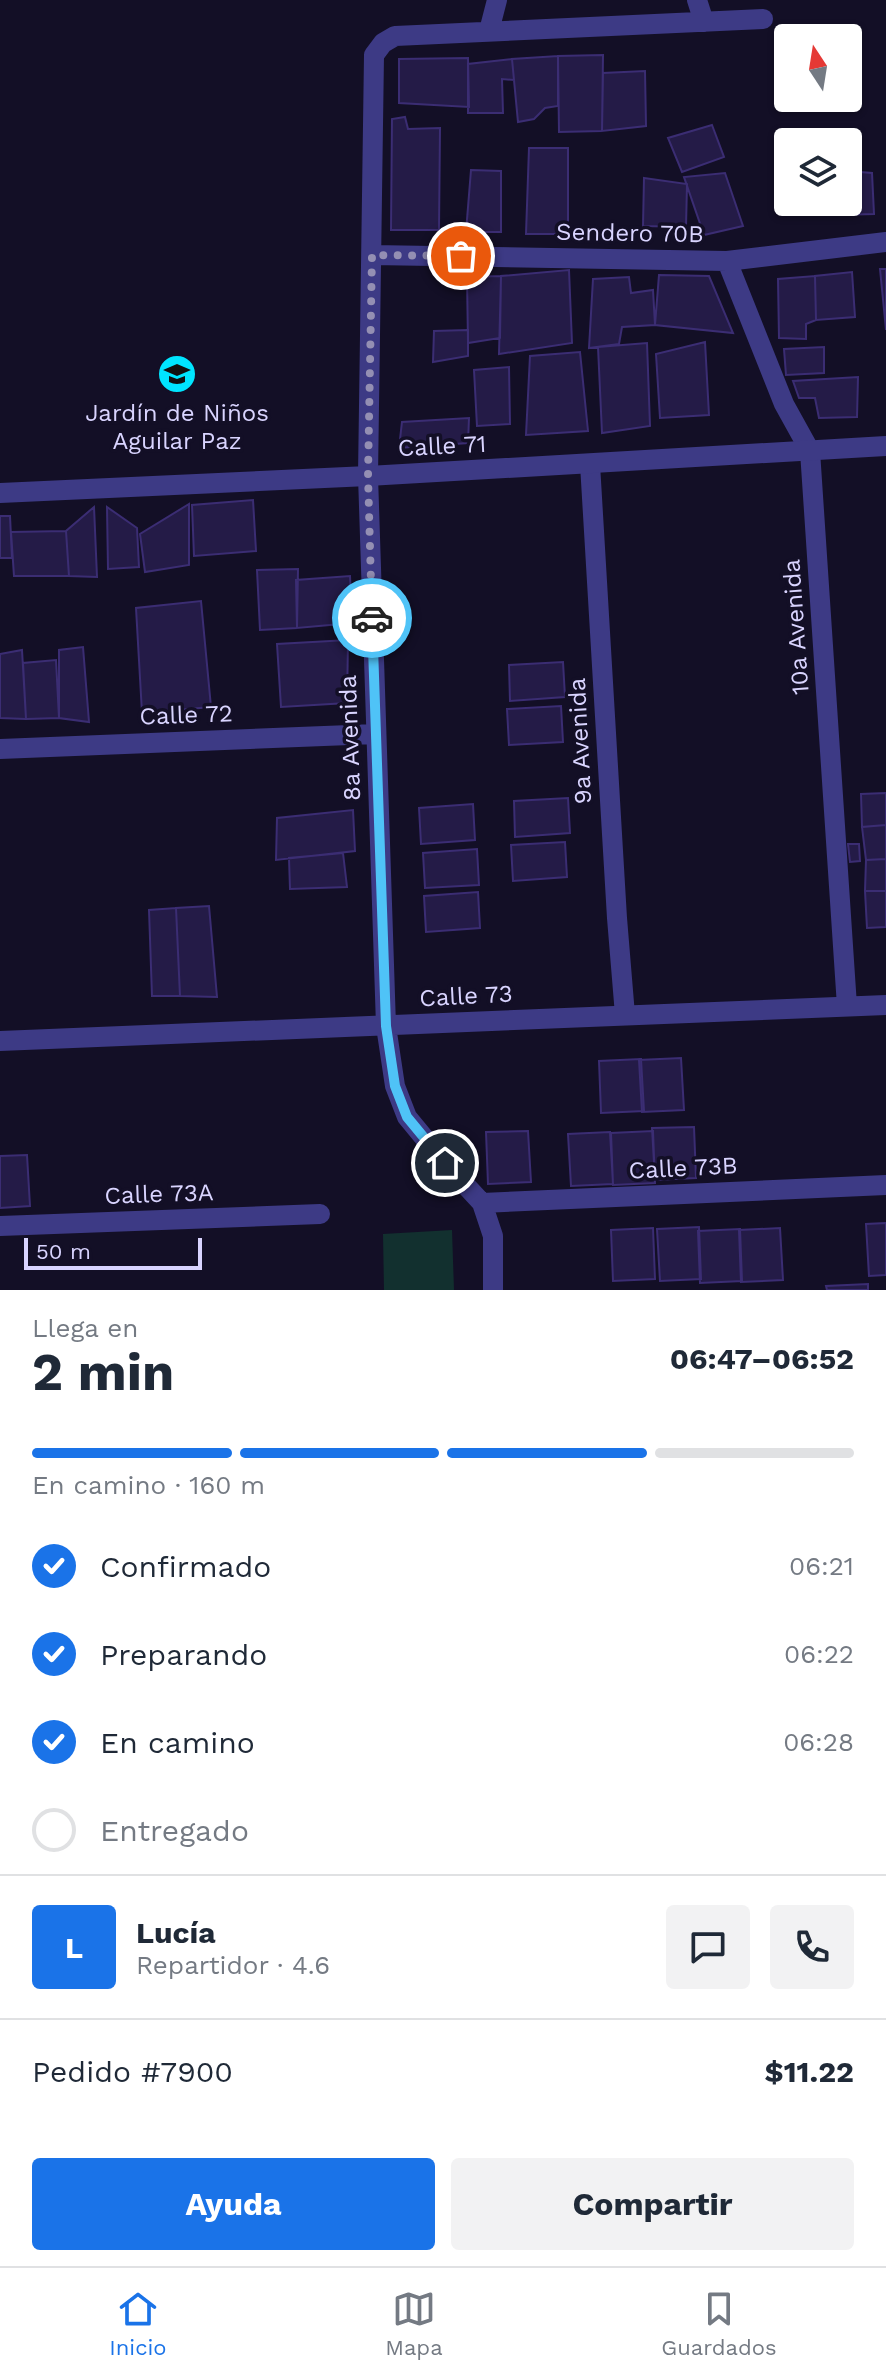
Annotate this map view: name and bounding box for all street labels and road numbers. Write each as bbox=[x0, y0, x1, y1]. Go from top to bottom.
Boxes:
street label: Sendero 70B bbox=[556, 218, 704, 248]
street label: Calle 71 bbox=[397, 430, 487, 462]
street label: 10a Avenida bbox=[777, 558, 815, 696]
street label: 8a Avenida bbox=[334, 674, 366, 802]
street label: 9a Avenida bbox=[563, 677, 597, 805]
street label: Calle 72 bbox=[139, 699, 233, 731]
street label: Calle 73 bbox=[419, 980, 513, 1012]
street label: Calle 73B bbox=[628, 1151, 738, 1185]
street label: Calle 73A bbox=[104, 1178, 214, 1210]

